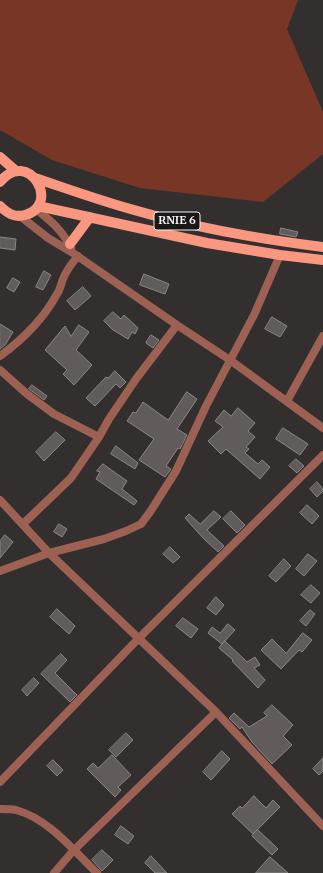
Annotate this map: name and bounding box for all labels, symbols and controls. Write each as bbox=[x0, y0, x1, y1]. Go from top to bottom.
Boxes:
road number: RNIE 6 bbox=[154, 212, 200, 230]

